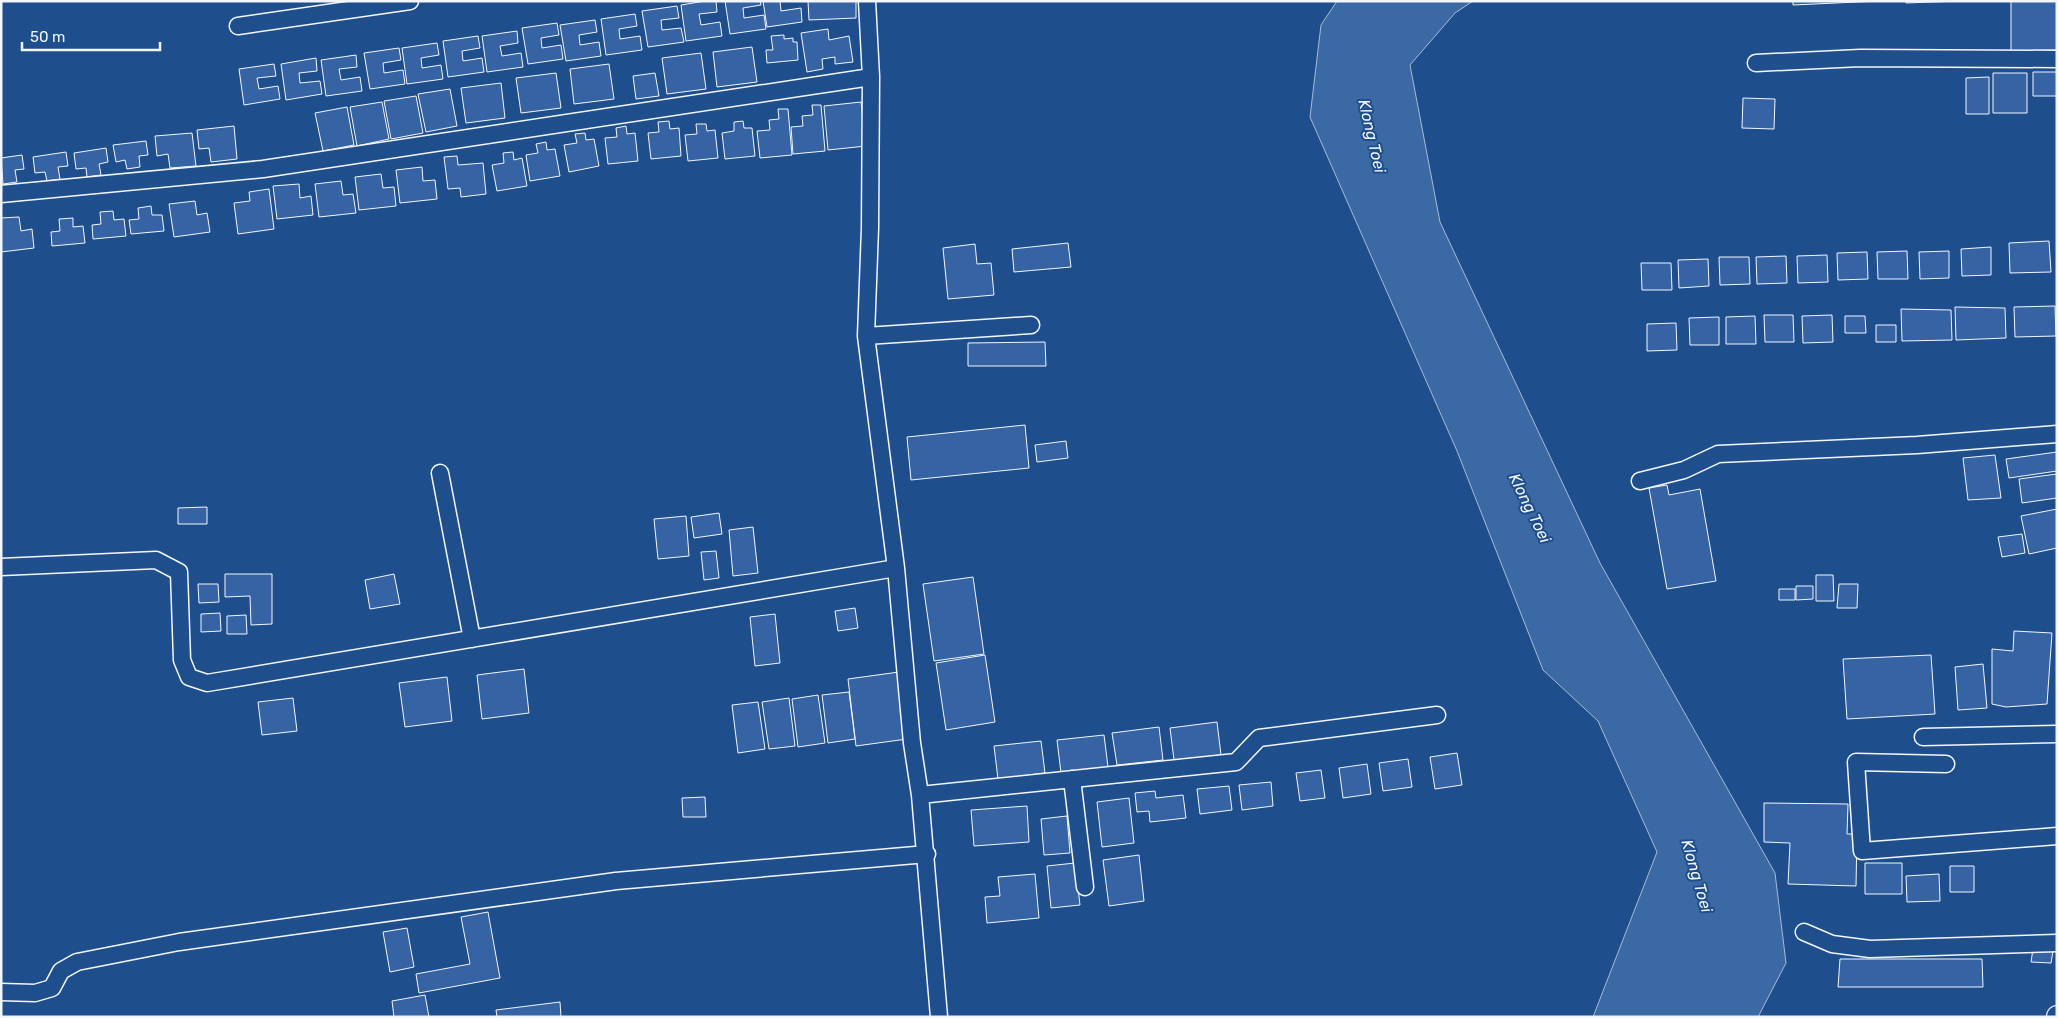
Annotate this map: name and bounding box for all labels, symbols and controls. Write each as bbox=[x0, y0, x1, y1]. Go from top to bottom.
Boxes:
scale bar bbox=[22, 20, 160, 52]
text: 50 m bbox=[30, 28, 65, 46]
water label: Klong Toei bbox=[1354, 97, 1390, 176]
water label: Klong Toei bbox=[1505, 470, 1555, 547]
water label: Klong Toei bbox=[1678, 837, 1717, 916]

